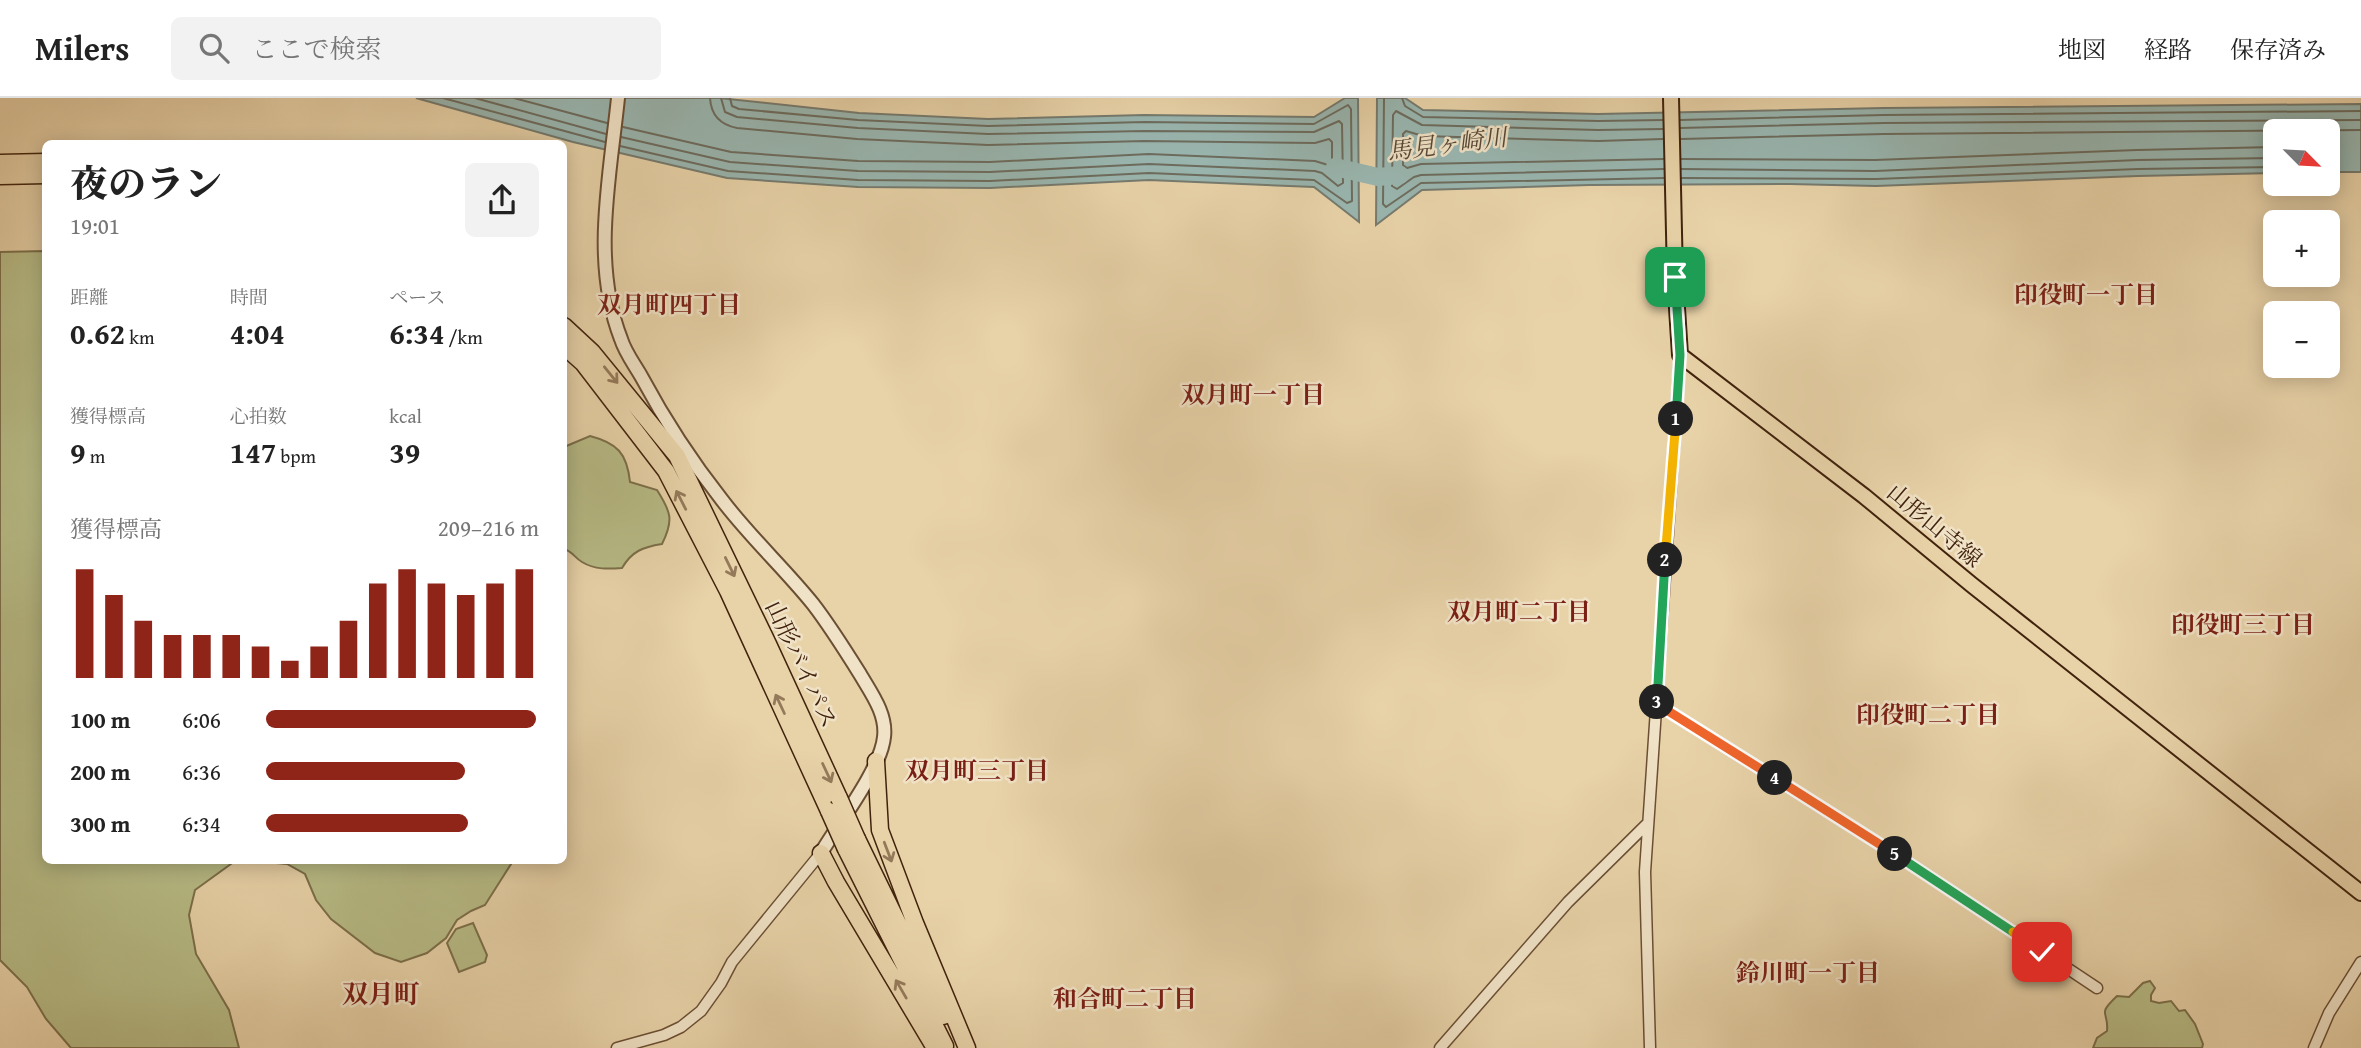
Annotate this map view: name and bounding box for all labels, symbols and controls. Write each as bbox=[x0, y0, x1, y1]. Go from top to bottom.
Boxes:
search box bbox=[171, 17, 661, 80]
text: Milers bbox=[35, 24, 129, 72]
icon: search bbox=[195, 29, 233, 67]
text: ここで検索 bbox=[251, 29, 381, 68]
text: 地図 bbox=[2058, 32, 2106, 67]
text: 経路 bbox=[2144, 32, 2192, 67]
text: 保存済み bbox=[2230, 32, 2326, 67]
water label: 馬見ヶ崎川 bbox=[1385, 119, 1512, 169]
north arrow bbox=[2263, 119, 2340, 196]
map controls bbox=[2263, 119, 2340, 378]
text: 夜のラン bbox=[70, 155, 222, 211]
button: share bbox=[465, 163, 539, 237]
text: 19:01 bbox=[70, 209, 120, 242]
button: + bbox=[2263, 210, 2340, 287]
pin bbox=[1645, 247, 1705, 307]
icon: arrive bbox=[1656, 258, 1694, 296]
district label: 印役町一丁目 bbox=[2014, 277, 2158, 312]
text: 距離 bbox=[70, 283, 108, 311]
text: 時間 bbox=[230, 283, 268, 311]
text: ペース bbox=[389, 283, 445, 311]
district label: 双月町四丁目 bbox=[597, 287, 741, 322]
button: − bbox=[2263, 301, 2340, 378]
text: 0.62 bbox=[70, 311, 125, 355]
text: 4:04 bbox=[230, 311, 285, 355]
text: 6:34 bbox=[389, 311, 444, 355]
text: km bbox=[125, 323, 154, 351]
text: /km bbox=[444, 323, 483, 351]
one-way arrow bbox=[603, 366, 619, 384]
district label: 双月町一丁目 bbox=[1181, 377, 1325, 412]
text: 獲得標高 bbox=[70, 402, 146, 430]
text: 心拍数 bbox=[230, 402, 287, 430]
text: kcal bbox=[389, 402, 422, 430]
pin: 1 bbox=[1658, 402, 1694, 436]
text: 1 bbox=[1671, 404, 1680, 432]
text: 9 bbox=[70, 430, 86, 474]
text: 147 bbox=[230, 430, 276, 474]
text: 39 bbox=[389, 430, 420, 474]
text: m bbox=[86, 442, 105, 470]
text: bpm bbox=[276, 442, 316, 470]
street label: 山形山寺線 bbox=[1880, 475, 1990, 575]
one-way arrow bbox=[674, 490, 688, 511]
text: 209–216 m bbox=[438, 511, 539, 544]
text: 獲得標高 bbox=[70, 512, 162, 545]
pin: 2 bbox=[1648, 542, 1682, 578]
text: 2 bbox=[1660, 545, 1669, 573]
one-way arrow bbox=[724, 556, 738, 577]
district label: 双月町二丁目 bbox=[1447, 594, 1591, 629]
street label: 山形バイパス bbox=[758, 595, 846, 733]
district label: 印役町三丁目 bbox=[2171, 607, 2315, 642]
pin: 3 bbox=[1640, 684, 1674, 720]
text: 3 bbox=[1652, 687, 1661, 715]
one-way arrow bbox=[773, 694, 786, 716]
district label: 印役町二丁目 bbox=[1856, 697, 2000, 732]
text: 100 m bbox=[70, 703, 131, 736]
text: 6:06 bbox=[182, 703, 221, 736]
district label: 双月町三丁目 bbox=[905, 753, 1049, 788]
text: 200 m bbox=[70, 755, 131, 788]
text: 6:36 bbox=[182, 755, 221, 788]
pin: 4 bbox=[1758, 760, 1792, 796]
one-way arrow bbox=[821, 762, 834, 783]
text: 4 bbox=[1770, 763, 1779, 791]
text: 300 m bbox=[70, 807, 131, 840]
text: 6:34 bbox=[182, 807, 221, 840]
pin: 5 bbox=[1878, 836, 1912, 872]
text: 5 bbox=[1890, 839, 1899, 867]
one-way arrow bbox=[883, 841, 895, 863]
pin bbox=[2012, 922, 2072, 982]
icon: check bbox=[2023, 933, 2061, 971]
district label: 鈴川町一丁目 bbox=[1736, 955, 1880, 990]
district label: 双月町 bbox=[342, 974, 420, 1013]
one-way arrow bbox=[894, 979, 907, 1000]
district label: 和合町二丁目 bbox=[1053, 981, 1197, 1016]

